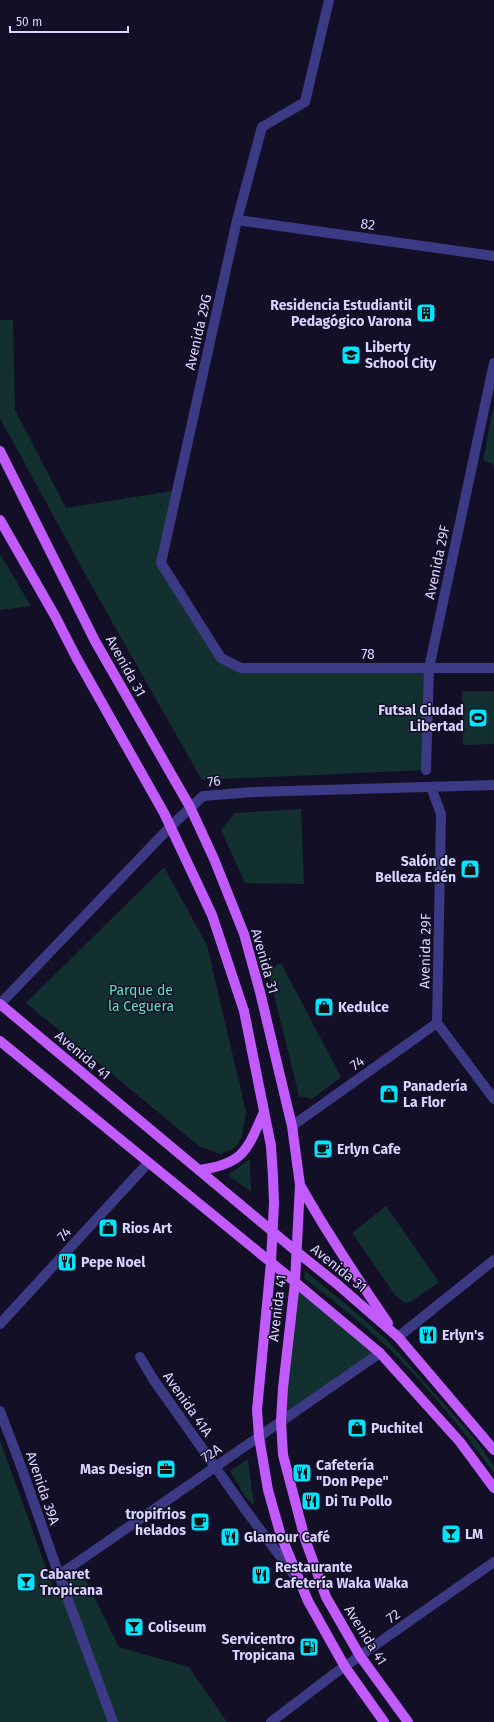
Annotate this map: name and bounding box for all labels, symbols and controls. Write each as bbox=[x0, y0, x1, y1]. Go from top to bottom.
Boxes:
scale bar bbox=[10, 8, 128, 34]
text: 50 m bbox=[16, 15, 42, 29]
street label: 82 bbox=[360, 215, 376, 234]
street label: Avenida 29G bbox=[182, 293, 215, 372]
place label: Residencia Estudiantil Pedagógico Varona bbox=[270, 297, 413, 330]
building icon: Residencia Estudiantil Pedagógico Varona bbox=[415, 302, 437, 324]
place label: Liberty School City bbox=[365, 339, 437, 372]
school or university icon: Liberty School City bbox=[340, 344, 362, 366]
street label: Avenida 29F bbox=[421, 523, 454, 601]
street label: Avenida 31 bbox=[102, 633, 149, 700]
street label: 78 bbox=[361, 646, 375, 663]
place label: Futsal Ciudad Libertad bbox=[378, 702, 464, 735]
sports icon: Futsal Ciudad Libertad bbox=[467, 707, 489, 729]
street label: 76 bbox=[206, 772, 222, 791]
place label: Salón de Belleza Edén bbox=[375, 853, 456, 886]
shop icon: Salón de Belleza Edén bbox=[459, 858, 481, 880]
street label: Avenida 29F bbox=[416, 913, 435, 989]
street label: Avenida 31 bbox=[247, 927, 282, 996]
park label: Parque de la Ceguera bbox=[108, 982, 174, 1015]
shop icon: Kedulce bbox=[313, 996, 335, 1018]
place label: Kedulce bbox=[338, 999, 389, 1016]
street label: Avenida 41 bbox=[52, 1027, 114, 1083]
street label: 74 bbox=[347, 1052, 368, 1074]
place label: Panadería La Flor bbox=[403, 1078, 468, 1111]
shop icon: Panadería La Flor bbox=[378, 1083, 400, 1105]
cafe icon: Erlyn Cafe bbox=[312, 1138, 334, 1160]
place label: Erlyn Cafe bbox=[337, 1141, 401, 1158]
shop icon: Rios Art bbox=[97, 1217, 119, 1239]
place label: Rios Art bbox=[122, 1220, 173, 1237]
street label: 74 bbox=[54, 1223, 75, 1245]
street label: Avenida 31 bbox=[307, 1241, 370, 1296]
restaurant icon: Pepe Noel bbox=[56, 1251, 78, 1273]
place label: Pepe Noel bbox=[81, 1254, 146, 1271]
street label: Avenida 41 bbox=[265, 1274, 290, 1342]
restaurant icon: Erlyn's bbox=[417, 1324, 439, 1346]
place label: Erlyn's bbox=[442, 1327, 484, 1344]
street label: Avenida 41A bbox=[159, 1369, 216, 1440]
shop icon: Puchitel bbox=[346, 1417, 368, 1439]
place label: Puchitel bbox=[371, 1420, 424, 1437]
street label: 72A bbox=[198, 1440, 225, 1466]
street label: Avenida 39A bbox=[22, 1449, 63, 1527]
place label: Cafetería "Don Pepe" bbox=[316, 1457, 389, 1490]
office icon: Mas Design bbox=[155, 1458, 177, 1480]
place label: Mas Design bbox=[80, 1461, 152, 1478]
restaurant icon: Cafetería "Don Pepe" bbox=[291, 1462, 313, 1484]
restaurant icon: Di Tu Pollo bbox=[300, 1490, 322, 1512]
place label: Di Tu Pollo bbox=[325, 1493, 392, 1510]
place label: tropifrios helados bbox=[125, 1506, 186, 1539]
cafe icon: tropifrios helados bbox=[189, 1511, 211, 1533]
bar icon: LM bbox=[440, 1523, 462, 1545]
restaurant icon: Glamour Café bbox=[219, 1526, 241, 1548]
place label: LM bbox=[465, 1526, 483, 1543]
place label: Glamour Café bbox=[244, 1529, 330, 1546]
place label: Restaurante Cafetería Waka Waka bbox=[275, 1559, 409, 1592]
restaurant icon: Restaurante Cafetería Waka Waka bbox=[250, 1564, 272, 1586]
place label: Cabaret Tropicana bbox=[40, 1566, 103, 1599]
bar icon: Cabaret Tropicana bbox=[15, 1571, 37, 1593]
street label: Avenida 41 bbox=[341, 1602, 391, 1668]
street label: 72 bbox=[383, 1606, 404, 1627]
bar icon: Coliseum bbox=[123, 1616, 145, 1638]
place label: Coliseum bbox=[148, 1619, 207, 1636]
place label: Servicentro Tropicana bbox=[222, 1631, 295, 1664]
fuel station icon: Servicentro Tropicana bbox=[298, 1636, 320, 1658]

